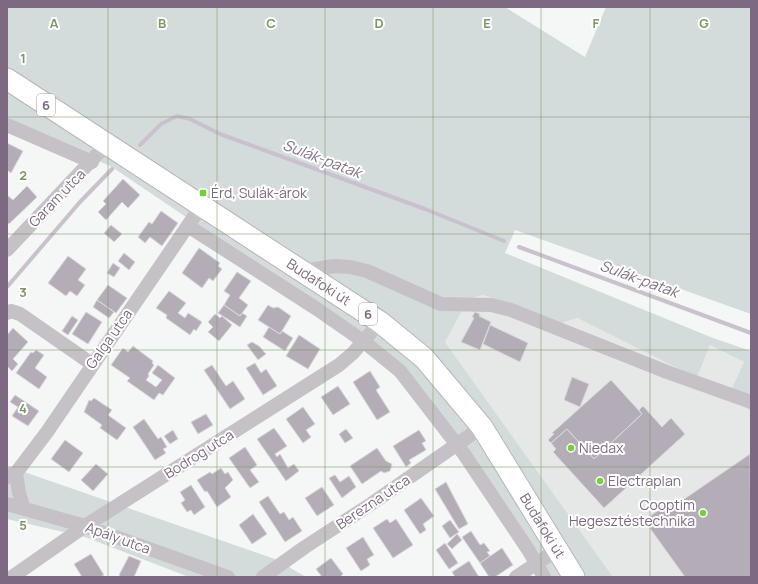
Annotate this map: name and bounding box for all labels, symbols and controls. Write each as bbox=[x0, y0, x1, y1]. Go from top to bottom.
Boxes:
text: A bbox=[50, 14, 59, 32]
text: B bbox=[158, 14, 166, 32]
text: C bbox=[266, 14, 276, 32]
text: D bbox=[374, 14, 384, 32]
text: E bbox=[483, 14, 491, 32]
text: F bbox=[593, 14, 600, 32]
text: G bbox=[699, 14, 709, 32]
text: 1 bbox=[20, 49, 26, 67]
road number: 6 bbox=[37, 94, 55, 116]
water label: Sulák-patak bbox=[280, 134, 367, 184]
street label: Garam utca bbox=[24, 164, 89, 231]
text: 2 bbox=[19, 166, 27, 184]
place label: Érd, Sulák-árok bbox=[211, 183, 308, 202]
marker: Érd, Sulák-árok bbox=[198, 188, 208, 198]
street label: Budafoki út bbox=[283, 254, 355, 310]
water label: Sulák-patak bbox=[597, 255, 684, 303]
text: 3 bbox=[19, 283, 27, 301]
road number: 6 bbox=[359, 303, 377, 325]
street label: Galga utca bbox=[81, 305, 136, 372]
text: 4 bbox=[19, 399, 27, 417]
street label: Bodrog utca bbox=[160, 425, 237, 482]
place label: Niedax bbox=[579, 438, 624, 457]
marker: Niedax bbox=[566, 443, 576, 453]
street label: Berezna utca bbox=[332, 470, 413, 533]
place label: Electraplan bbox=[608, 471, 681, 490]
marker: Electraplan bbox=[595, 476, 605, 486]
street label: Budafoki út bbox=[516, 489, 570, 562]
place label: Cooptim Hegesztéstechnika bbox=[569, 495, 695, 530]
marker: Cooptim Hegesztéstechnika bbox=[698, 508, 708, 518]
text: 5 bbox=[19, 516, 27, 534]
street label: Apály utca bbox=[83, 517, 153, 558]

